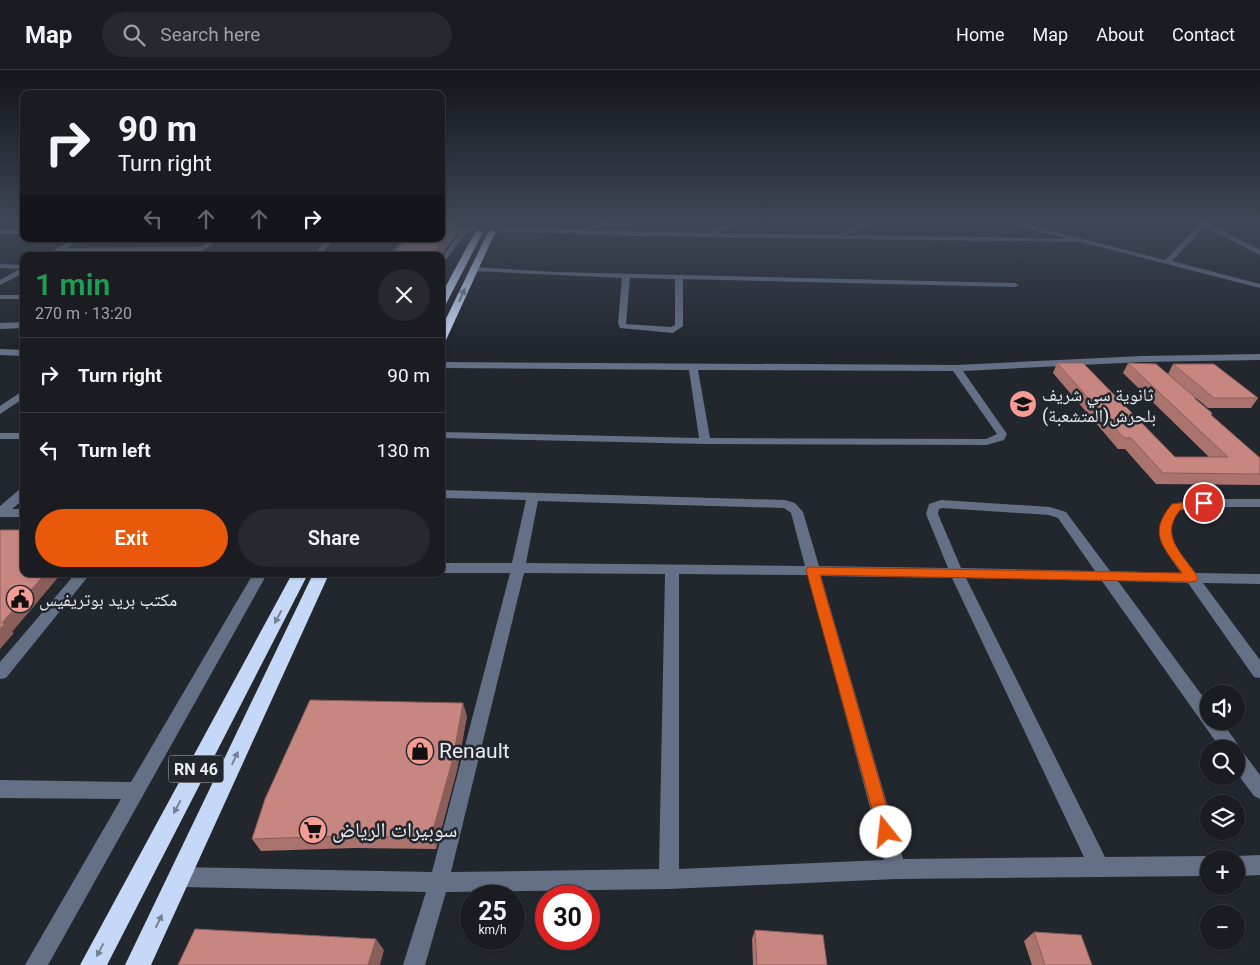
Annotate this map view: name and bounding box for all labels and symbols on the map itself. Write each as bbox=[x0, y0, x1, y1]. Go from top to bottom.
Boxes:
one-way arrow bbox=[458, 288, 466, 302]
place label: ثانوية سي شريف بلحرش(المتشعبة) bbox=[1042, 384, 1156, 427]
school or university icon: ثانوية سي شريف بلحرش(المتشعبة) bbox=[1008, 389, 1038, 419]
pin bbox=[1183, 482, 1225, 524]
public building icon: مكتب بريد بوتريفيس bbox=[5, 584, 35, 614]
place label: مكتب بريد بوتريفيس bbox=[39, 589, 177, 611]
one-way arrow bbox=[273, 610, 282, 624]
shop icon: Renault bbox=[405, 736, 435, 766]
place label: Renault bbox=[439, 739, 510, 763]
one-way arrow bbox=[232, 751, 240, 765]
road number: RN 46 bbox=[168, 756, 224, 782]
one-way arrow bbox=[172, 800, 181, 814]
position arrow bbox=[859, 805, 911, 857]
supermarket icon: سوبيرات الرياض bbox=[298, 815, 328, 845]
place label: سوبيرات الرياض bbox=[332, 818, 457, 843]
speed limit sign: 30 bbox=[535, 885, 600, 950]
one-way arrow bbox=[155, 914, 163, 928]
one-way arrow bbox=[96, 943, 104, 958]

